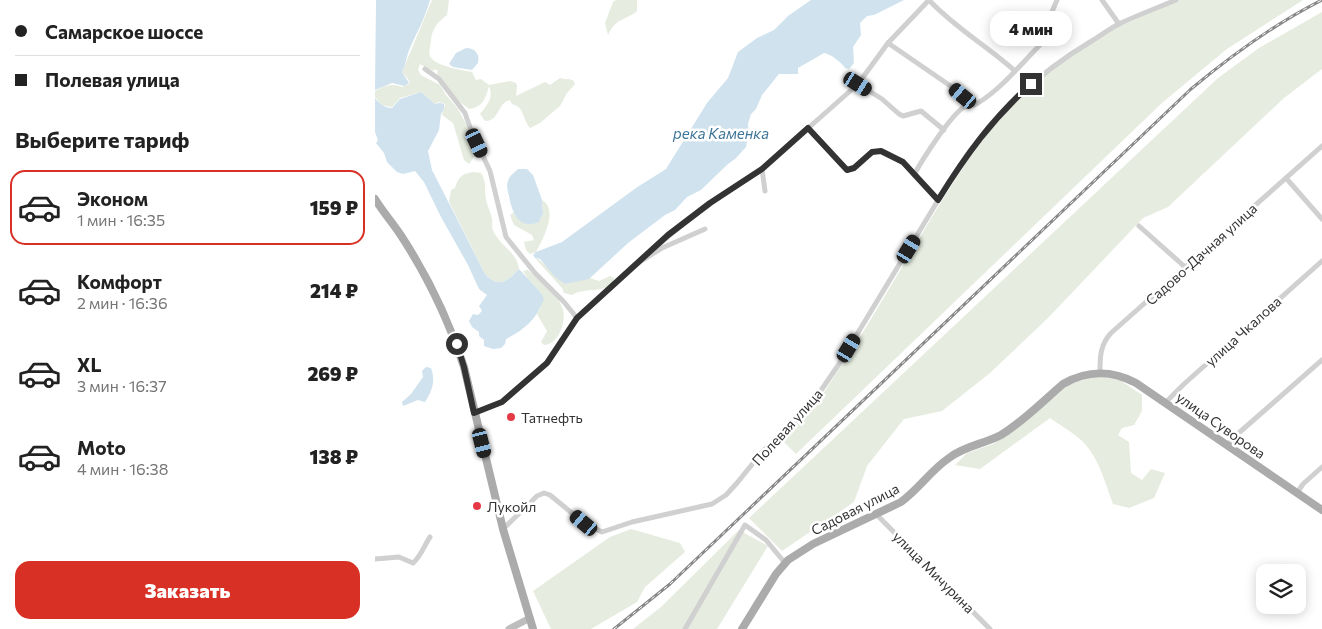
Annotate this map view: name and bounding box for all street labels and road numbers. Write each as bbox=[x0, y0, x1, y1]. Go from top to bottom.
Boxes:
street label: Садово-Дачная улица bbox=[1142, 199, 1260, 309]
street label: улица Чкалова bbox=[1202, 292, 1284, 370]
street label: Полевая улица bbox=[748, 385, 826, 469]
street label: улица Суворова bbox=[1173, 388, 1269, 462]
street label: Садовая улица bbox=[808, 480, 902, 538]
street label: улица Мичурина bbox=[890, 528, 978, 616]

